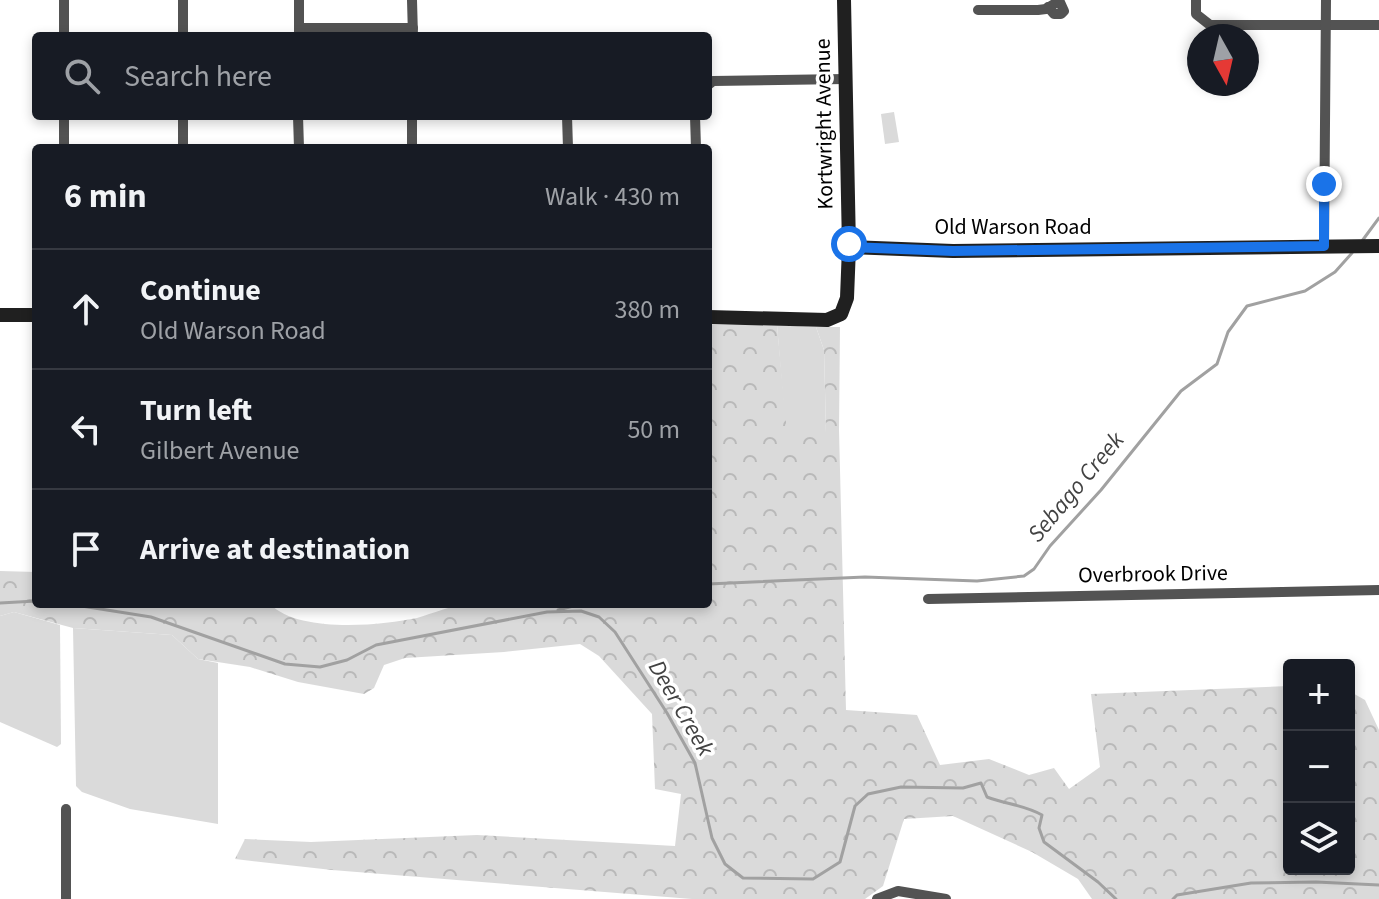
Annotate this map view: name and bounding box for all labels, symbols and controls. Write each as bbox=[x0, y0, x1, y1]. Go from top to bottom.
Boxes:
north arrow bbox=[1187, 24, 1259, 96]
search box bbox=[32, 32, 712, 120]
street label: Kortwright Avenue bbox=[807, 38, 841, 210]
icon: search bbox=[60, 54, 104, 98]
text: Search here bbox=[124, 55, 272, 98]
route end bbox=[1306, 166, 1342, 202]
text: 6 min bbox=[64, 172, 147, 221]
text: Walk · 430 m bbox=[545, 178, 680, 215]
street label: Old Warson Road bbox=[934, 211, 1092, 243]
route start bbox=[831, 226, 867, 262]
text: Continue bbox=[140, 269, 261, 312]
icon: ahead bbox=[64, 287, 108, 331]
text: 380 m bbox=[614, 291, 680, 328]
text: Old Warson Road bbox=[140, 312, 326, 349]
text: Turn left bbox=[140, 389, 252, 432]
icon: left bbox=[64, 407, 108, 451]
text: 50 m bbox=[627, 411, 680, 448]
water label: Sebago Creek bbox=[1019, 424, 1133, 550]
text: Gilbert Avenue bbox=[140, 432, 299, 469]
icon: arrive bbox=[64, 527, 108, 571]
text: Arrive at destination bbox=[140, 528, 410, 571]
street label: Overbrook Drive bbox=[1078, 557, 1228, 591]
water label: Deer Creek bbox=[639, 653, 723, 763]
map controls bbox=[1283, 659, 1355, 875]
button: + bbox=[1283, 659, 1355, 731]
button: − bbox=[1283, 731, 1355, 803]
button: layers bbox=[1283, 803, 1355, 875]

